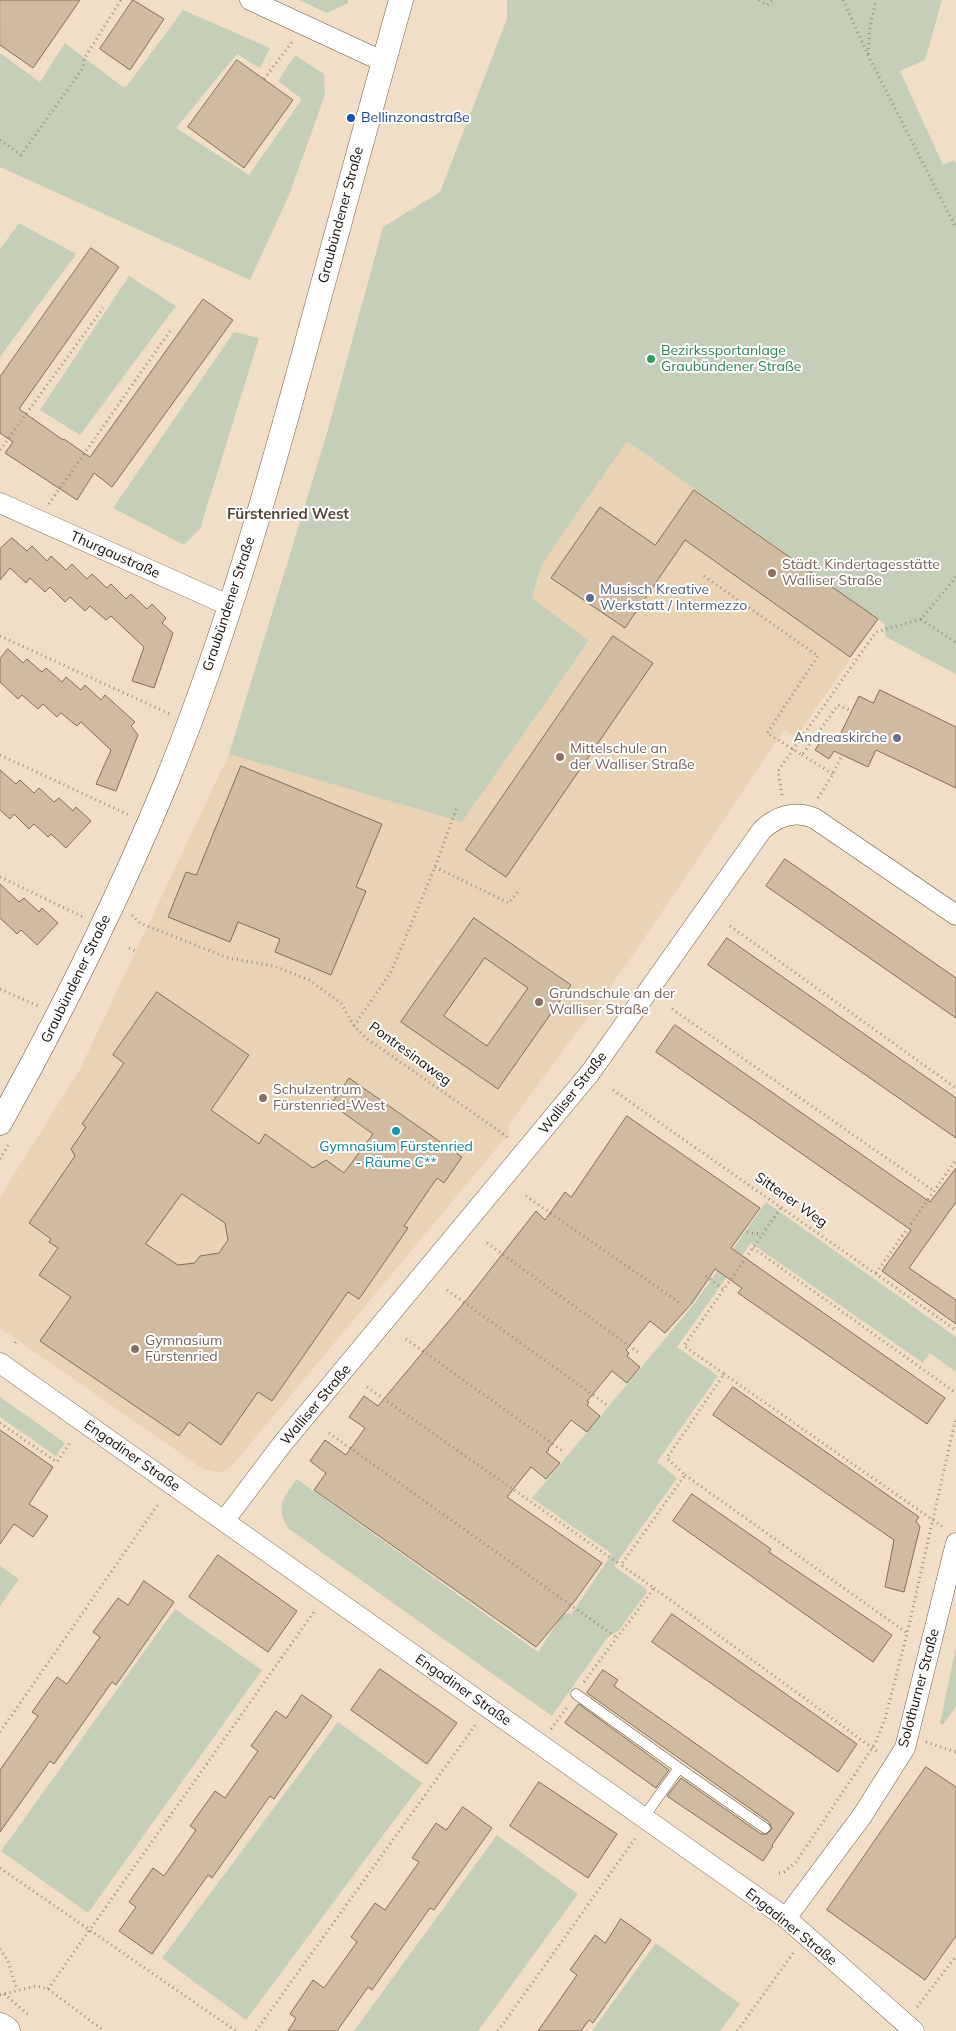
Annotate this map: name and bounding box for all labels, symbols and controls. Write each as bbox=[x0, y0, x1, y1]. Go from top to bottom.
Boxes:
place label: Bellinzonastraße bbox=[361, 110, 470, 126]
marker: Bellinzonastraße bbox=[345, 112, 357, 124]
street label: Graubündener Straße bbox=[315, 145, 367, 285]
place label: Bezirkssportanlage Graubündener Straße bbox=[661, 343, 801, 376]
marker: Bezirkssportanlage Graubündener Straße bbox=[645, 353, 657, 365]
district label: Fürstenried West bbox=[227, 505, 349, 523]
street label: Thurgaustraße bbox=[68, 528, 162, 582]
street label: Graubündener Straße bbox=[199, 535, 259, 673]
place label: Städt. Kindertagesstätte Walliser Straße bbox=[782, 557, 940, 590]
marker: Städt. Kindertagesstätte Walliser Straße bbox=[766, 567, 778, 579]
place label: Musisch Kreative Werkstatt / Intermezzo bbox=[600, 582, 747, 614]
marker: Musisch Kreative Werkstatt / Intermezzo bbox=[584, 592, 596, 604]
place label: Andreaskirche bbox=[794, 730, 887, 746]
marker: Andreaskirche bbox=[891, 732, 903, 744]
place label: Mittelschule an der Walliser Straße bbox=[570, 741, 695, 774]
marker: Mittelschule an der Walliser Straße bbox=[554, 751, 566, 763]
street label: Graubündener Straße bbox=[38, 912, 114, 1046]
place label: Grundschule an der Walliser Straße bbox=[549, 986, 675, 1019]
marker: Grundschule an der Walliser Straße bbox=[533, 996, 545, 1008]
street label: Pontresinaweg bbox=[366, 1019, 454, 1089]
street label: Walliser Straße bbox=[536, 1048, 610, 1138]
place label: Schulzentrum Fürstenried-West bbox=[273, 1082, 385, 1114]
marker: Schulzentrum Fürstenried-West bbox=[257, 1092, 269, 1104]
marker: Gymnasium Fürstenried - Räume C** bbox=[390, 1125, 402, 1137]
place label: Gymnasium Fürstenried - Räume C** bbox=[319, 1139, 473, 1172]
street label: Sittener Weg bbox=[752, 1169, 830, 1231]
place label: Gymnasium Fürstenried bbox=[145, 1333, 222, 1365]
marker: Gymnasium Fürstenried bbox=[129, 1343, 141, 1355]
street label: Walliser Straße bbox=[277, 1361, 355, 1449]
street label: Engadiner Straße bbox=[81, 1417, 183, 1495]
street label: Solothurner Straße bbox=[895, 1627, 943, 1749]
street label: Engadiner Straße bbox=[412, 1651, 514, 1729]
street label: Engadiner Straße bbox=[742, 1885, 840, 1969]

